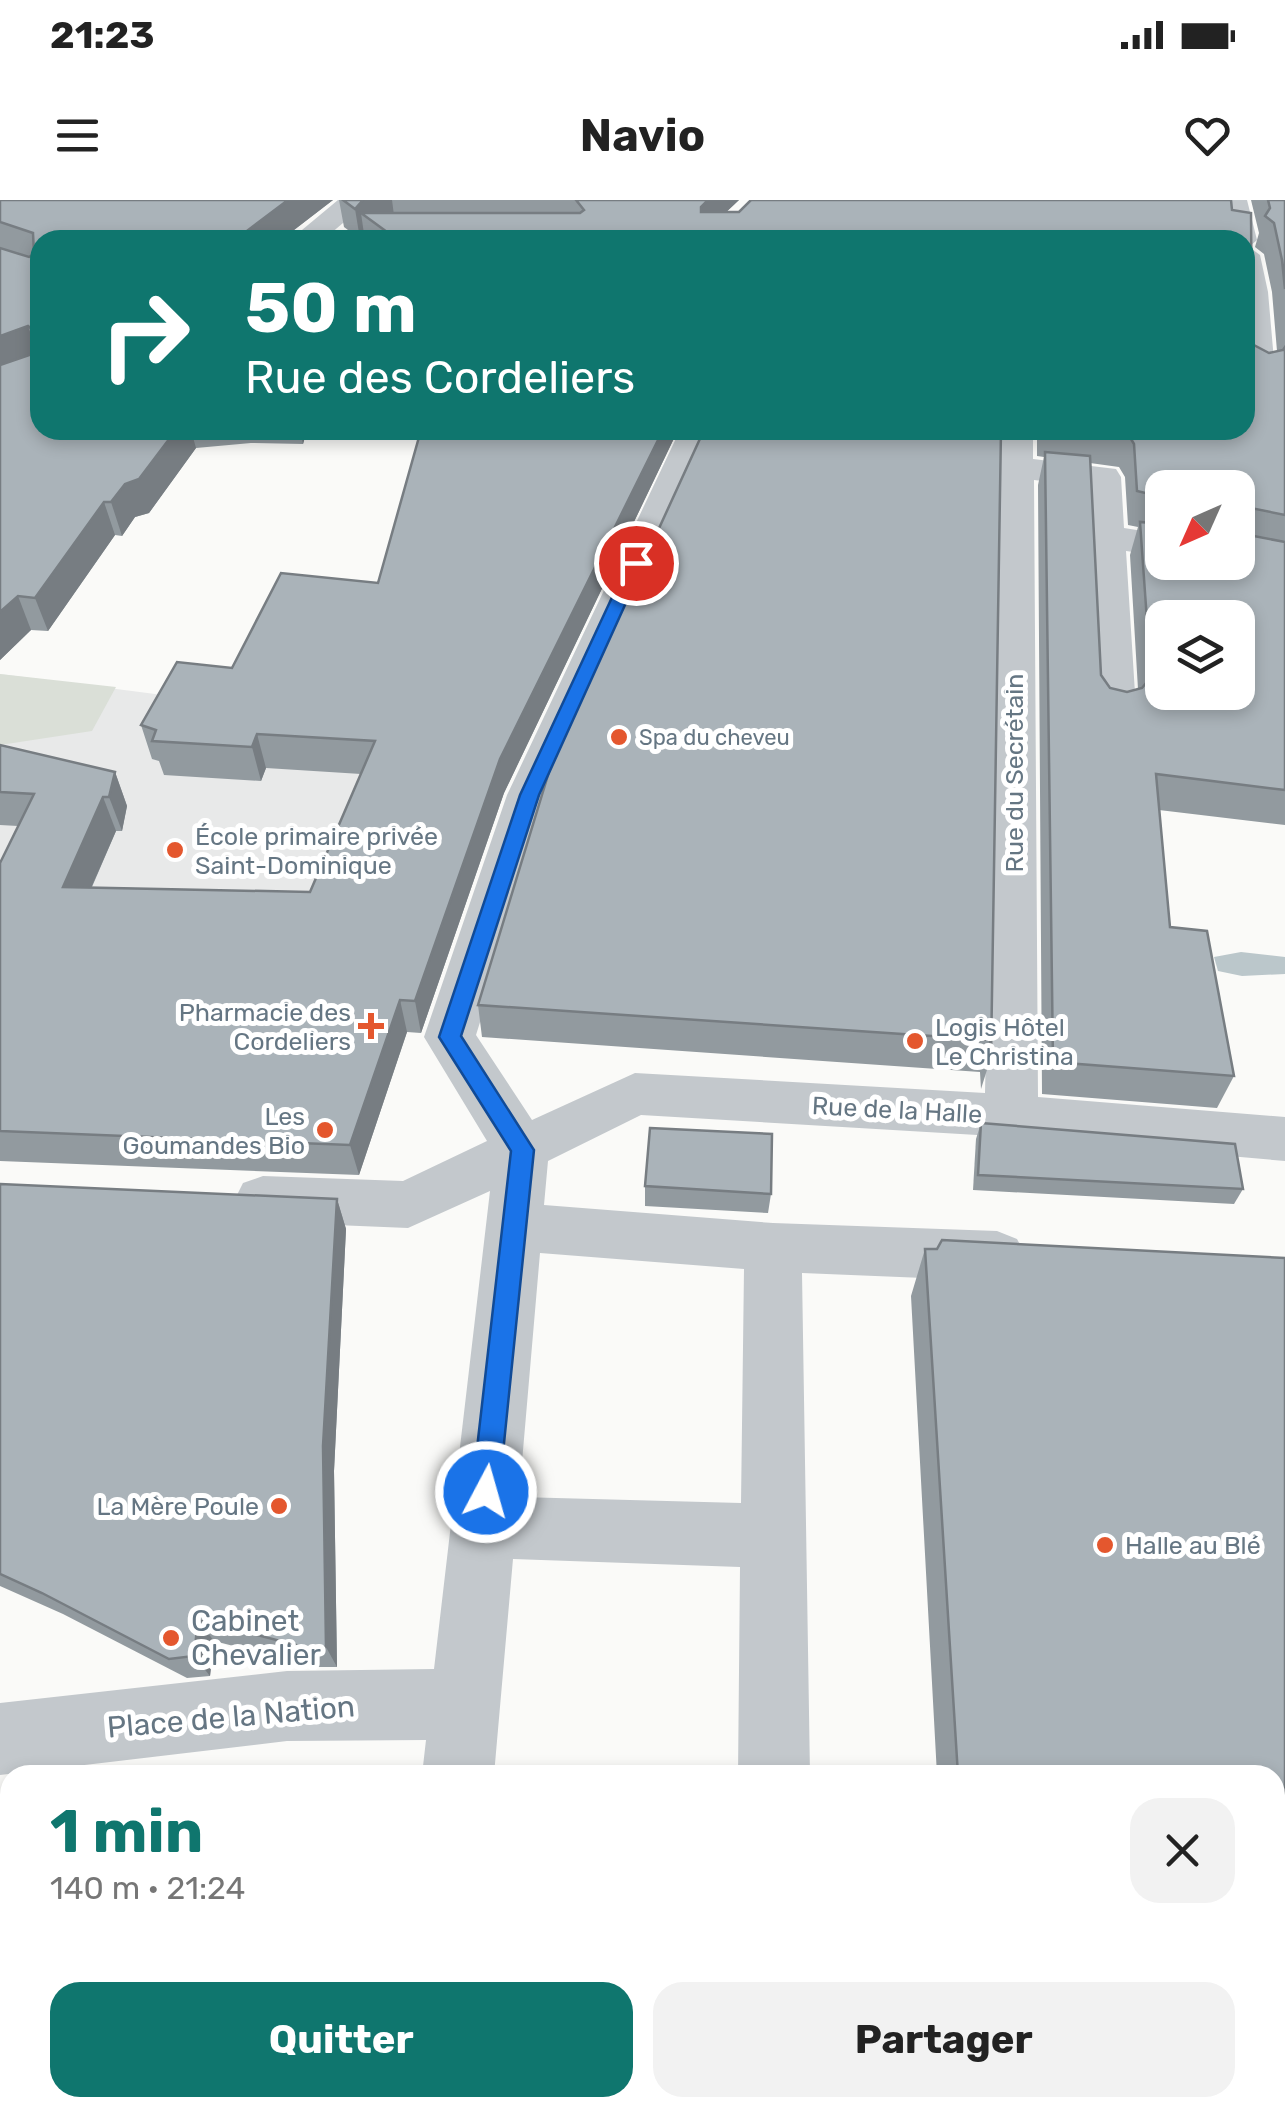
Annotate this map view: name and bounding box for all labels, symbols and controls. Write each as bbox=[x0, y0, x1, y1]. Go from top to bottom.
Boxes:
text: 21:23 bbox=[50, 12, 154, 58]
icon: menu bbox=[50, 108, 105, 163]
icon: heart bbox=[1180, 108, 1235, 163]
text: Navio bbox=[580, 109, 705, 162]
text: 50 m bbox=[245, 267, 417, 350]
icon: right bbox=[80, 270, 210, 400]
text: Rue des Cordeliers bbox=[245, 351, 635, 404]
north arrow bbox=[1145, 470, 1255, 580]
map controls bbox=[1145, 470, 1255, 710]
pin bbox=[594, 521, 679, 606]
icon: arrive bbox=[609, 536, 664, 591]
button: layers bbox=[1145, 600, 1255, 710]
street label: Rue du Secrétain bbox=[1000, 674, 1029, 872]
place label: Spa du cheveu bbox=[639, 724, 790, 751]
marker: Spa du cheveu bbox=[608, 726, 630, 748]
place label: École primaire privée Saint-Dominique bbox=[195, 822, 438, 880]
marker: École primaire privée Saint-Dominique bbox=[164, 839, 186, 861]
place label: Pharmacie des Cordeliers bbox=[179, 998, 351, 1056]
place label: Logis Hôtel Le Christina bbox=[935, 1013, 1074, 1071]
marker: Pharmacie des Cordeliers bbox=[360, 1015, 382, 1037]
marker: Logis Hôtel Le Christina bbox=[904, 1030, 926, 1052]
street label: Rue de la Halle bbox=[811, 1091, 983, 1129]
place label: Les Goumandes Bio bbox=[123, 1102, 305, 1160]
marker: Les Goumandes Bio bbox=[314, 1119, 336, 1141]
position arrow bbox=[434, 1440, 538, 1544]
place label: La Mère Poule bbox=[96, 1492, 259, 1521]
marker: La Mère Poule bbox=[268, 1495, 290, 1517]
place label: Halle au Blé bbox=[1125, 1531, 1261, 1560]
marker: Halle au Blé bbox=[1094, 1534, 1116, 1556]
place label: Cabinet Chevalier bbox=[191, 1603, 321, 1673]
marker: Cabinet Chevalier bbox=[160, 1627, 182, 1649]
street label: Place de la Nation bbox=[106, 1688, 356, 1746]
text: 1 min bbox=[50, 1796, 203, 1867]
button: close bbox=[1130, 1798, 1235, 1903]
text: 140 m · 21:24 bbox=[50, 1869, 245, 1907]
button: Quitter bbox=[50, 1982, 633, 2097]
button: Partager bbox=[653, 1982, 1235, 2097]

